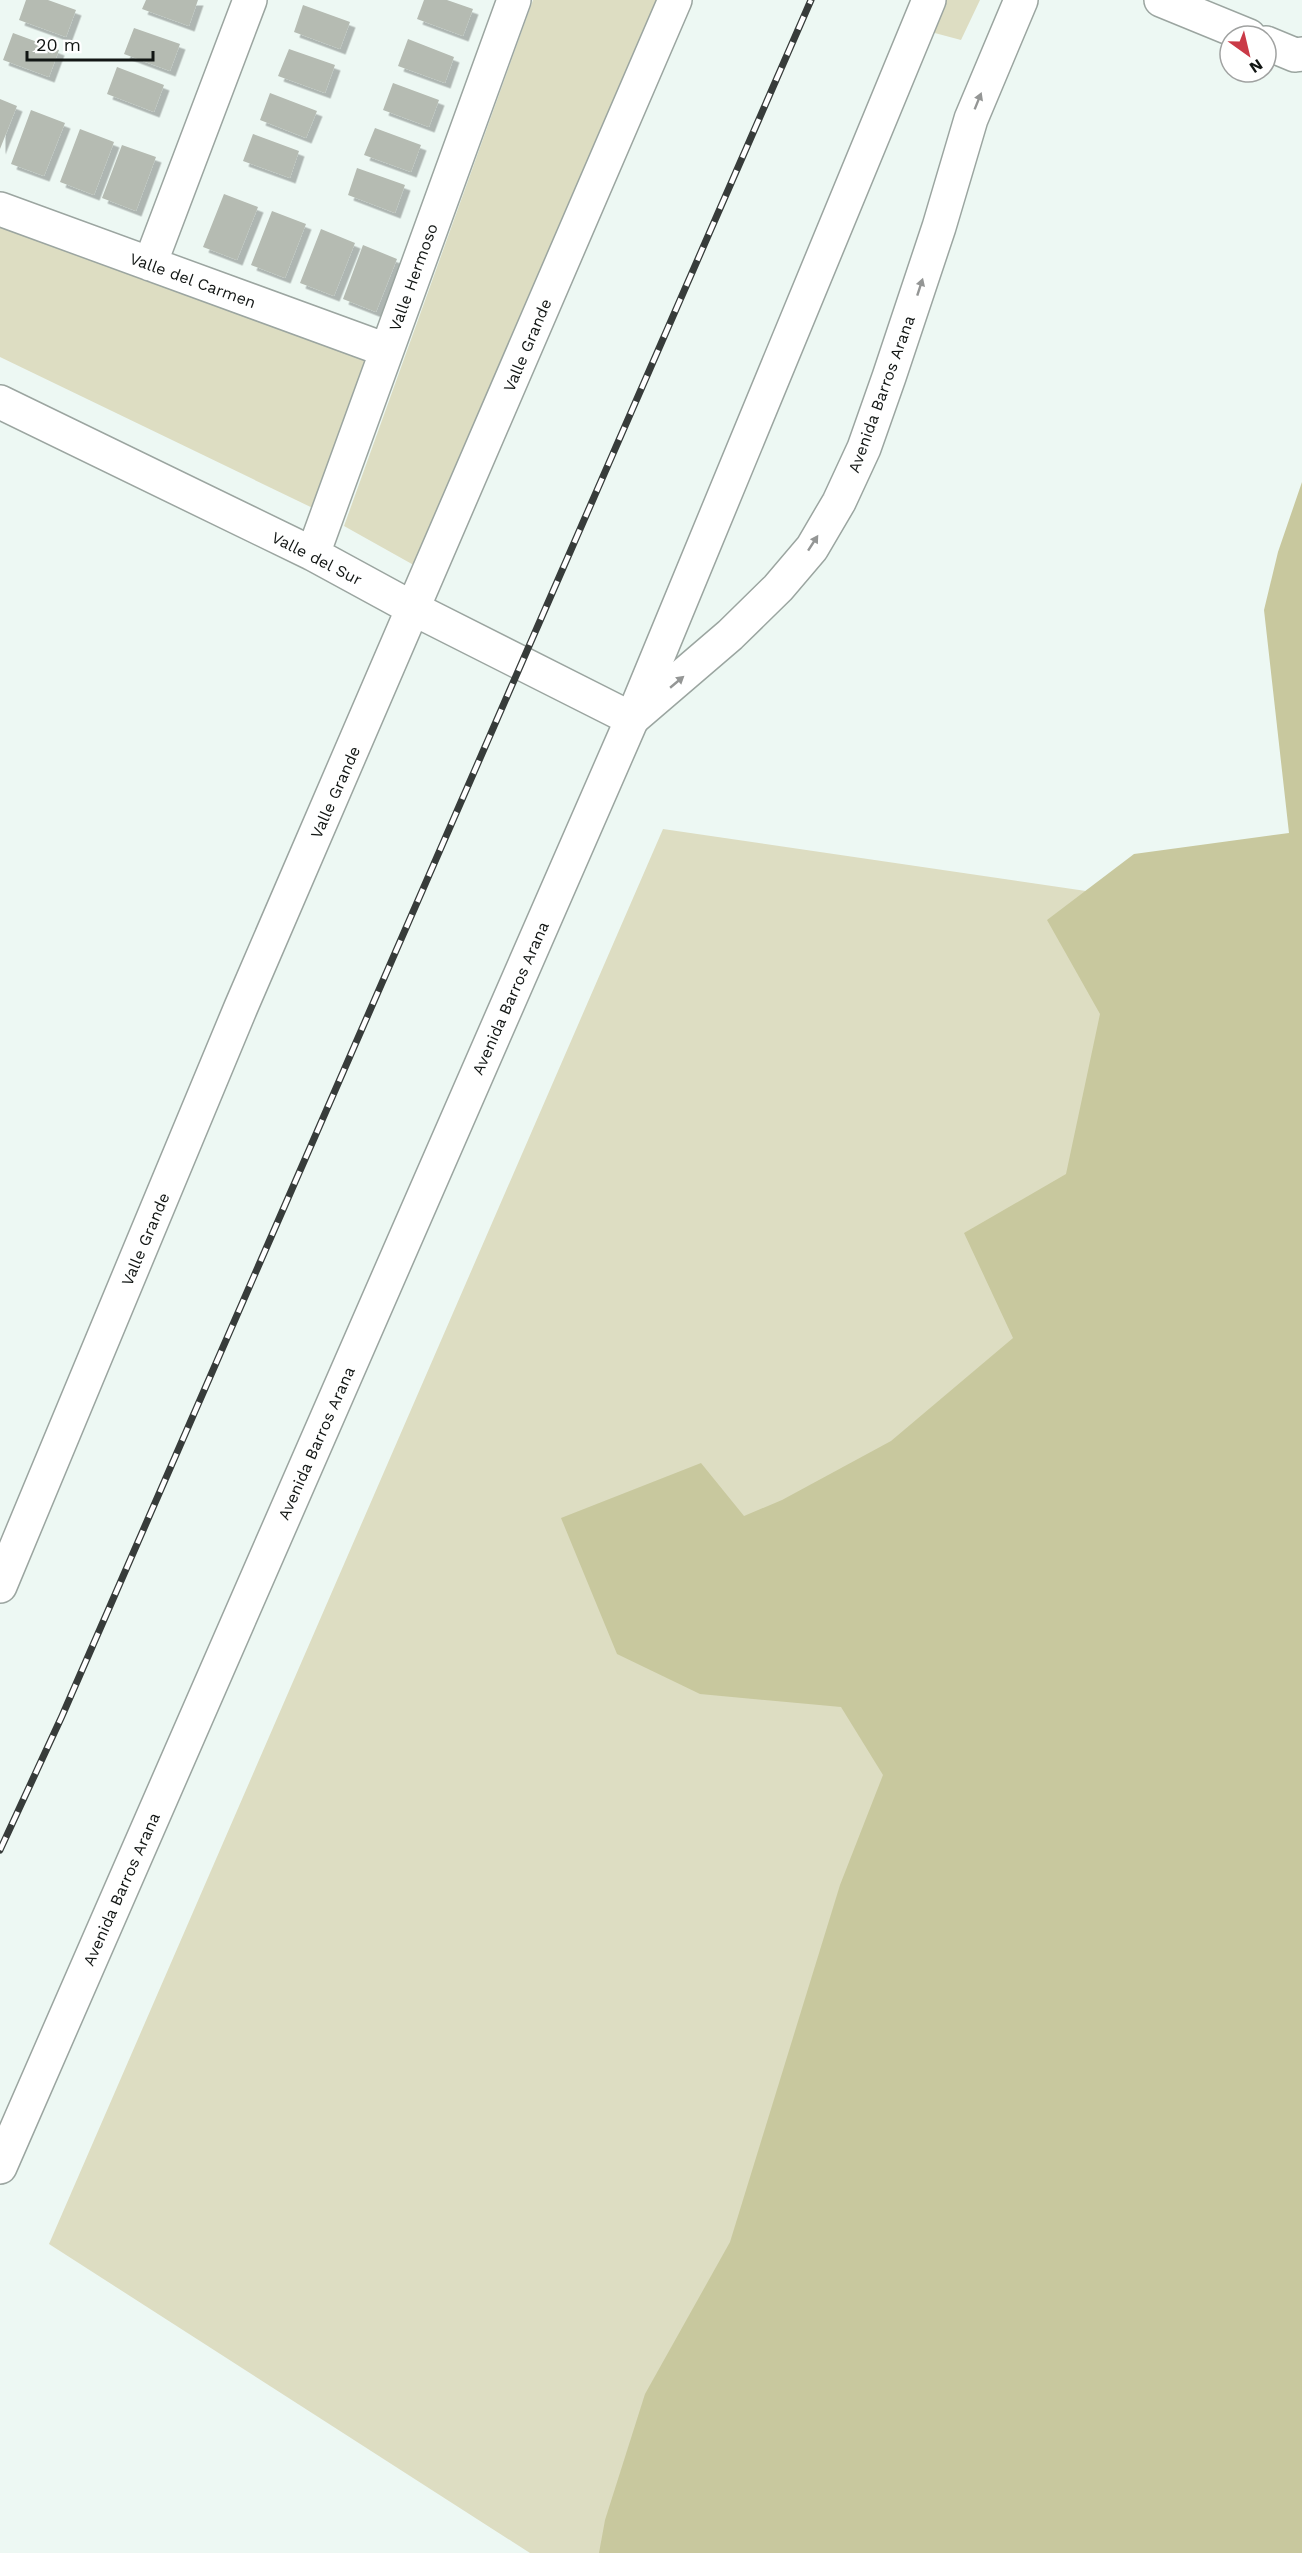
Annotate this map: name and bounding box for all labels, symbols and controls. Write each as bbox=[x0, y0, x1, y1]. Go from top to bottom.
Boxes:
scale bar bbox=[27, 24, 153, 62]
north arrow bbox=[1218, 24, 1278, 84]
text: 20 m bbox=[36, 34, 81, 55]
text: N bbox=[1246, 55, 1266, 77]
one-way arrow bbox=[973, 91, 983, 109]
street label: Valle Hermoso bbox=[385, 221, 442, 334]
street label: Valle del Carmen bbox=[127, 249, 259, 312]
one-way arrow bbox=[916, 278, 925, 296]
street label: Valle Grande bbox=[499, 296, 556, 395]
street label: Avenida Barros Arana bbox=[844, 313, 919, 475]
street label: Valle del Sur bbox=[269, 528, 365, 590]
one-way arrow bbox=[808, 535, 819, 552]
one-way arrow bbox=[669, 675, 685, 688]
street label: Valle Grande bbox=[307, 743, 364, 841]
street label: Avenida Barros Arana bbox=[468, 919, 553, 1078]
street label: Valle Grande bbox=[117, 1190, 174, 1289]
street label: Avenida Barros Arana bbox=[274, 1364, 359, 1523]
street label: Avenida Barros Arana bbox=[79, 1810, 164, 1969]

